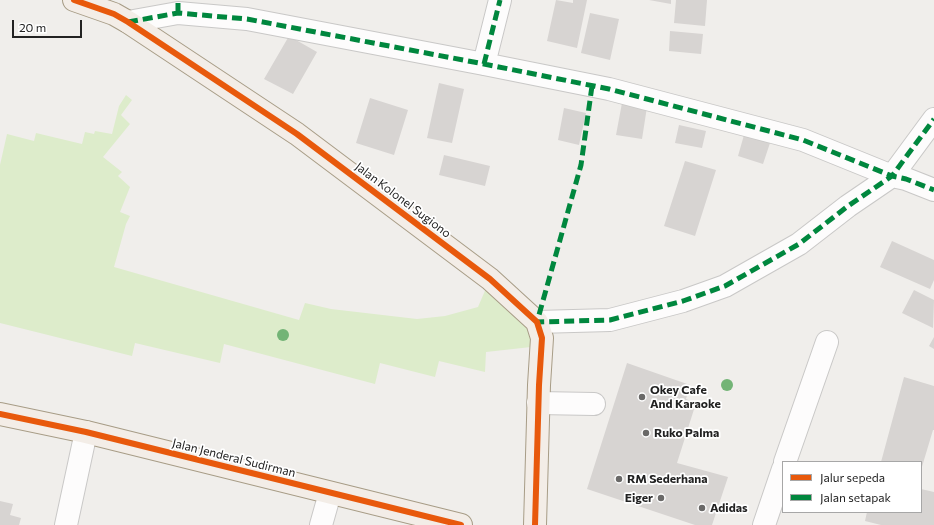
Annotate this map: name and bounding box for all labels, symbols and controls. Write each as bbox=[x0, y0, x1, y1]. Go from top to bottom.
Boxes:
scale bar bbox=[14, 12, 84, 38]
text: 20 m bbox=[19, 20, 46, 34]
street label: Jalan Kolonel Sugiono bbox=[352, 159, 454, 241]
place label: Okey Cafe And Karaoke bbox=[650, 383, 721, 411]
marker: Okey Cafe And Karaoke bbox=[637, 392, 647, 402]
place label: Ruko Palma bbox=[654, 426, 719, 440]
marker: Ruko Palma bbox=[641, 428, 651, 438]
street label: Jalan Jenderal Sudirman bbox=[171, 436, 297, 480]
legend bbox=[782, 461, 922, 513]
text: Jalur sepeda bbox=[820, 470, 885, 484]
place label: RM Sederhana bbox=[627, 472, 707, 486]
marker: RM Sederhana bbox=[614, 474, 624, 484]
text: Jalan setapak bbox=[820, 490, 891, 504]
place label: Eiger bbox=[625, 491, 653, 505]
marker: Eiger bbox=[656, 493, 666, 503]
place label: Adidas bbox=[710, 501, 748, 515]
marker: Adidas bbox=[697, 503, 707, 513]

